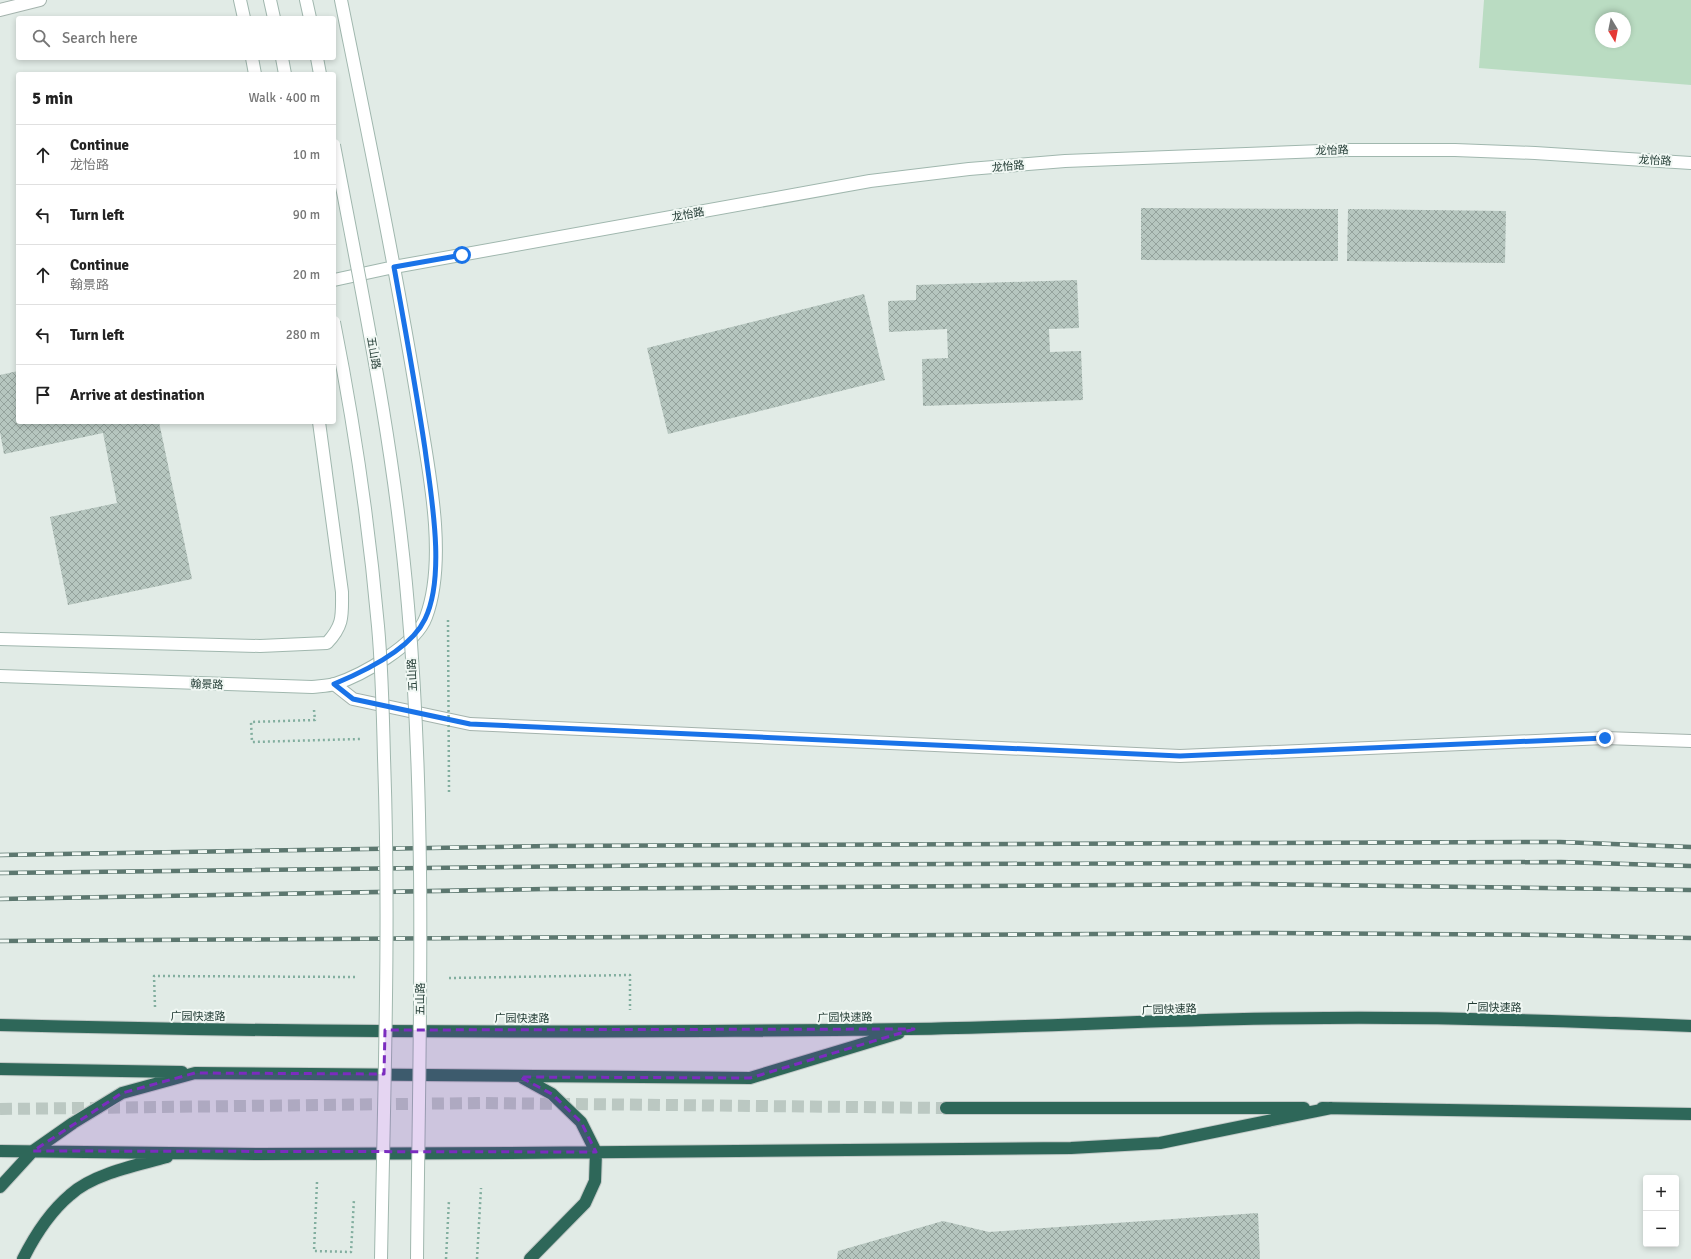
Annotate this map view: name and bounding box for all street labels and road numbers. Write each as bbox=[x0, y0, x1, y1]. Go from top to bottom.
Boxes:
street label: 龙怡路 bbox=[1315, 143, 1349, 158]
street label: 龙怡路 bbox=[1638, 153, 1672, 168]
street label: 龙怡路 bbox=[991, 159, 1025, 174]
street label: 龙怡路 bbox=[671, 205, 705, 224]
street label: 五山路 bbox=[364, 336, 383, 370]
street label: 五山路 bbox=[405, 658, 420, 692]
street label: 翰景路 bbox=[190, 677, 224, 692]
street label: 五山路 bbox=[414, 983, 427, 1016]
street label: 广园快速路 bbox=[1466, 1001, 1522, 1014]
street label: 广园快速路 bbox=[1141, 1002, 1197, 1017]
street label: 广园快速路 bbox=[171, 1010, 226, 1023]
street label: 广园快速路 bbox=[817, 1011, 873, 1024]
street label: 广园快速路 bbox=[495, 1012, 550, 1025]

